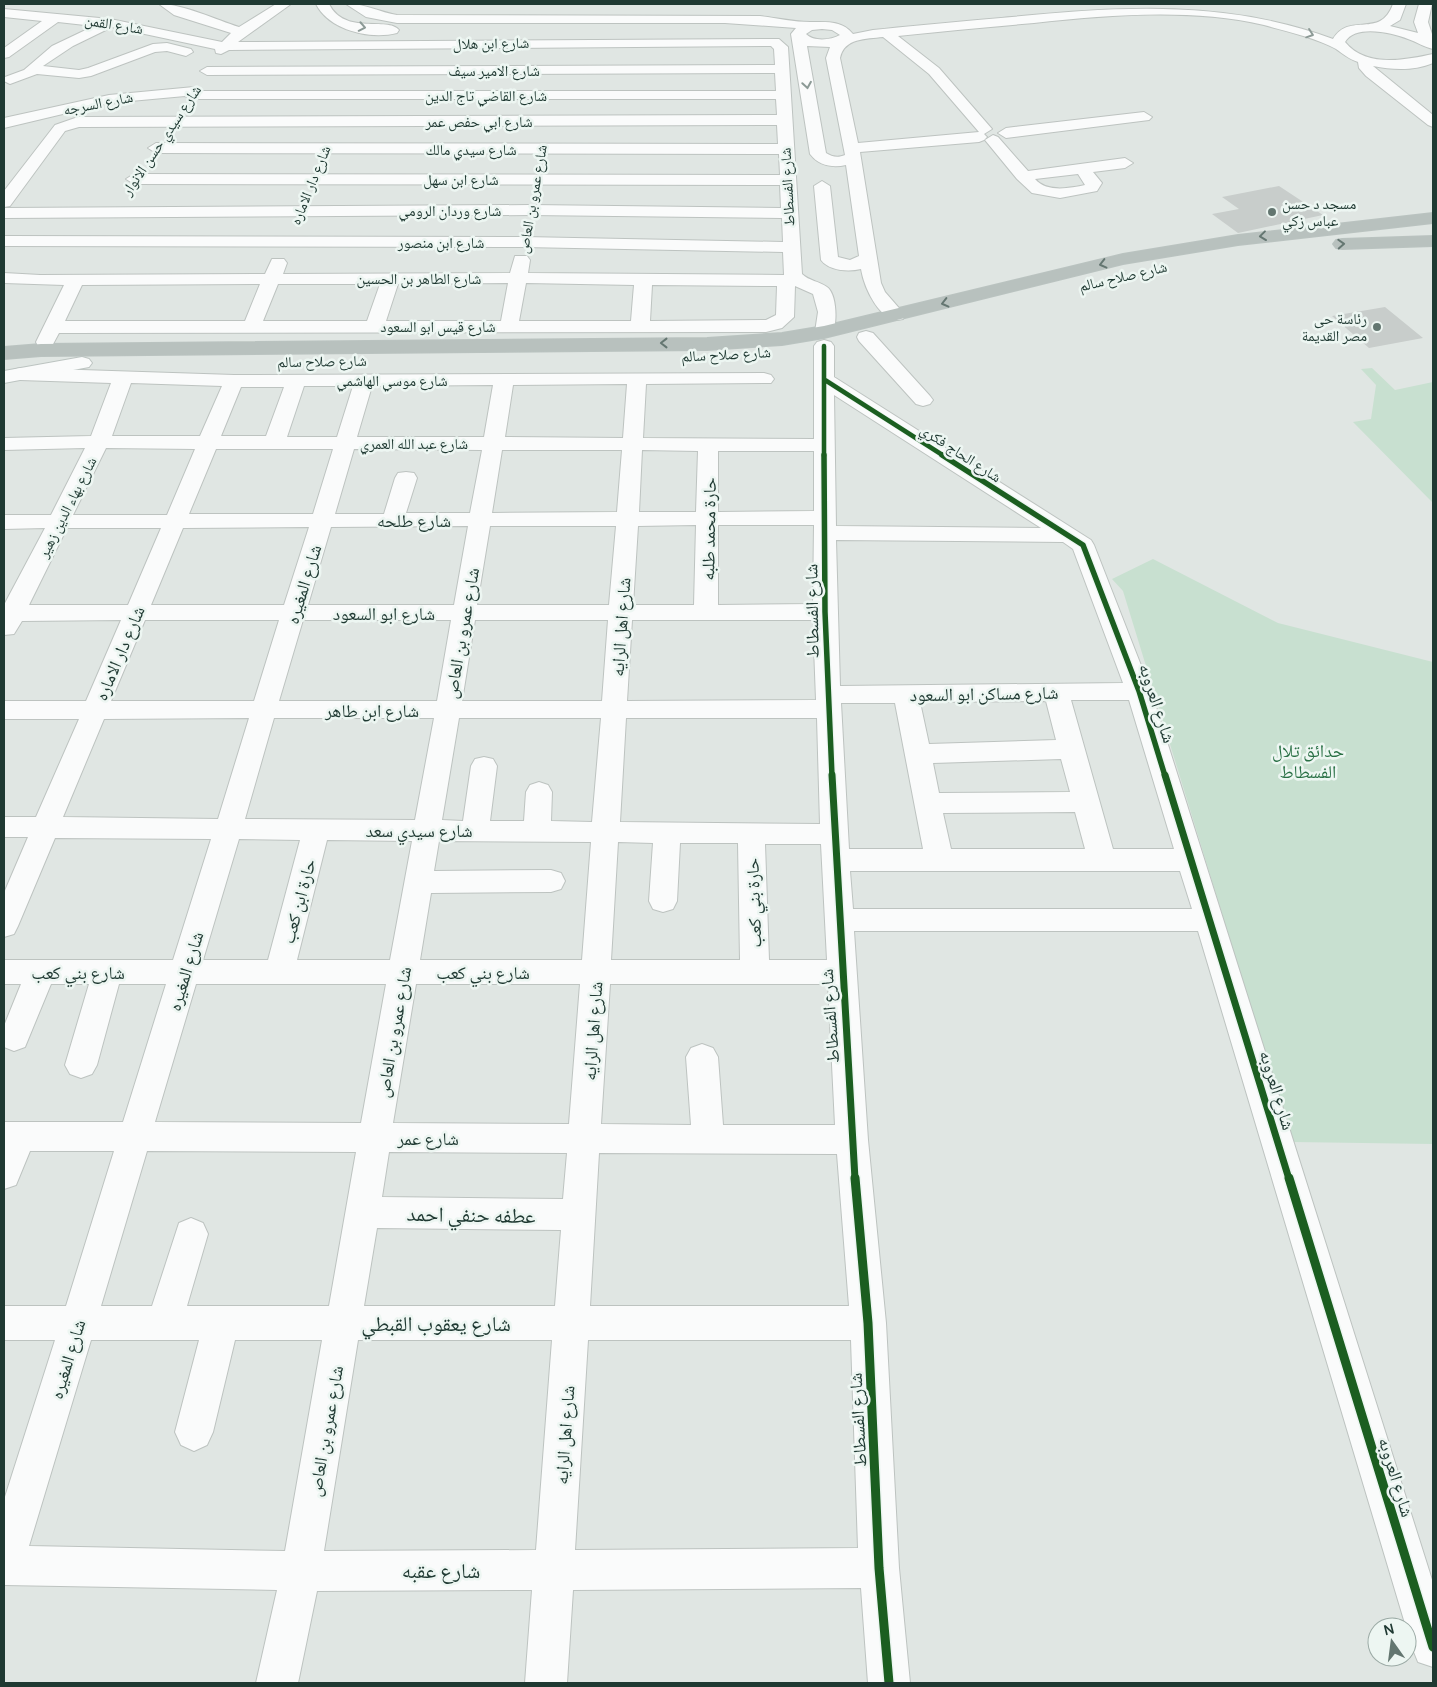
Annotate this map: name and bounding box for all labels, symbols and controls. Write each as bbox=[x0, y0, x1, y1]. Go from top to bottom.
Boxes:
street label: شارع القمن bbox=[83, 9, 145, 39]
one-way arrow bbox=[358, 21, 367, 32]
one-way arrow bbox=[1305, 28, 1313, 38]
street label: شارع ابن هلال bbox=[452, 32, 530, 54]
street label: شارع الامير سيف bbox=[448, 60, 540, 81]
street label: شارع سيدي حسن الانوار bbox=[116, 80, 207, 201]
one-way arrow bbox=[801, 81, 812, 89]
street label: شارع القاضي تاج الدين bbox=[425, 85, 547, 107]
street label: شارع السرجه bbox=[61, 86, 135, 120]
street label: شارع ابي حفص عمر bbox=[424, 111, 533, 133]
street label: شارع سيدي مالك bbox=[425, 139, 517, 161]
street label: شارع دار الاماره bbox=[285, 142, 336, 228]
street label: شارع عمرو بن العاص bbox=[512, 143, 552, 255]
street label: شارع الفسطاط bbox=[774, 147, 800, 227]
street label: شارع ابن سهل bbox=[423, 169, 499, 190]
place label: مسجد د حسن عباس زكي bbox=[1282, 193, 1357, 232]
street label: شارع وردان الرومي bbox=[399, 200, 502, 222]
marker: مسجد د حسن عباس زكي bbox=[1266, 206, 1278, 218]
one-way arrow bbox=[1259, 230, 1267, 241]
street label: شارع ابن منصور bbox=[397, 232, 484, 253]
one-way arrow bbox=[1337, 239, 1345, 250]
street label: شارع صلاح سالم bbox=[1077, 256, 1169, 296]
one-way arrow bbox=[1098, 258, 1107, 269]
street label: شارع الطاهر بن الحسين bbox=[357, 268, 482, 289]
one-way arrow bbox=[941, 297, 950, 308]
place label: رئاسة حى مصر القديمة bbox=[1302, 308, 1367, 346]
street label: شارع قيس ابو السعود bbox=[380, 316, 496, 337]
marker: رئاسة حى مصر القديمة bbox=[1371, 321, 1383, 333]
one-way arrow bbox=[660, 338, 668, 348]
street label: شارع صلاح سالم bbox=[681, 341, 771, 367]
street label: شارع صلاح سالم bbox=[277, 350, 367, 372]
street label: شارع موسي الهاشمي bbox=[336, 370, 448, 392]
street label: شارع الحاج فكري bbox=[915, 419, 1006, 489]
street label: شارع عبد الله العمري bbox=[360, 433, 468, 455]
street label: شارع بهاء الدين زهير bbox=[32, 453, 101, 562]
street label: حارة محمد طلبه bbox=[695, 477, 721, 581]
street label: شارع طلحه bbox=[377, 508, 451, 532]
street label: شارع المغيره bbox=[280, 541, 326, 627]
street label: شارع الفسطاط bbox=[798, 564, 824, 658]
street label: شارع عمرو بن العاص bbox=[438, 566, 484, 700]
street label: شارع اهل الرايه bbox=[605, 577, 635, 677]
street label: شارع ابو السعود bbox=[333, 601, 435, 625]
street label: شارع دار الاماره bbox=[88, 602, 150, 704]
street label: شارع العروبه bbox=[1134, 660, 1182, 746]
street label: شارع مساكن ابو السعود bbox=[909, 680, 1059, 706]
street label: شارع ابن طاهر bbox=[324, 698, 419, 722]
park label: حدائق تلال الفسطاط bbox=[1272, 738, 1344, 783]
street label: شارع سيدي سعد bbox=[365, 818, 473, 846]
street label: حارة ابن كعب bbox=[275, 856, 321, 946]
street label: حارة بني كعب bbox=[739, 858, 770, 948]
street label: شارع المغيره bbox=[162, 928, 208, 1014]
street label: شارع بني كعب bbox=[31, 960, 125, 988]
street label: شارع بني كعب bbox=[436, 960, 530, 988]
street label: شارع عمرو بن العاص bbox=[370, 965, 416, 1099]
street label: شارع الفسطاط bbox=[814, 968, 844, 1064]
street label: شارع اهل الرايه bbox=[577, 981, 607, 1081]
street label: شارع العروبه bbox=[1255, 1047, 1301, 1133]
street label: شارع عمر bbox=[396, 1126, 459, 1150]
street label: عطفه حنفي احمد bbox=[406, 1199, 536, 1232]
street label: شارع يعقوب القبطي bbox=[361, 1309, 511, 1340]
street label: شارع المغيره bbox=[44, 1316, 90, 1402]
street label: شارع عمرو بن العاص bbox=[302, 1364, 348, 1498]
street label: شارع الفسطاط bbox=[843, 1372, 871, 1468]
street label: شارع اهل الرايه bbox=[549, 1385, 579, 1485]
street label: شارع العروبه bbox=[1374, 1434, 1420, 1520]
street label: شارع عقبه bbox=[402, 1556, 480, 1584]
north arrow bbox=[1367, 1617, 1417, 1667]
text: N bbox=[1382, 1618, 1396, 1639]

